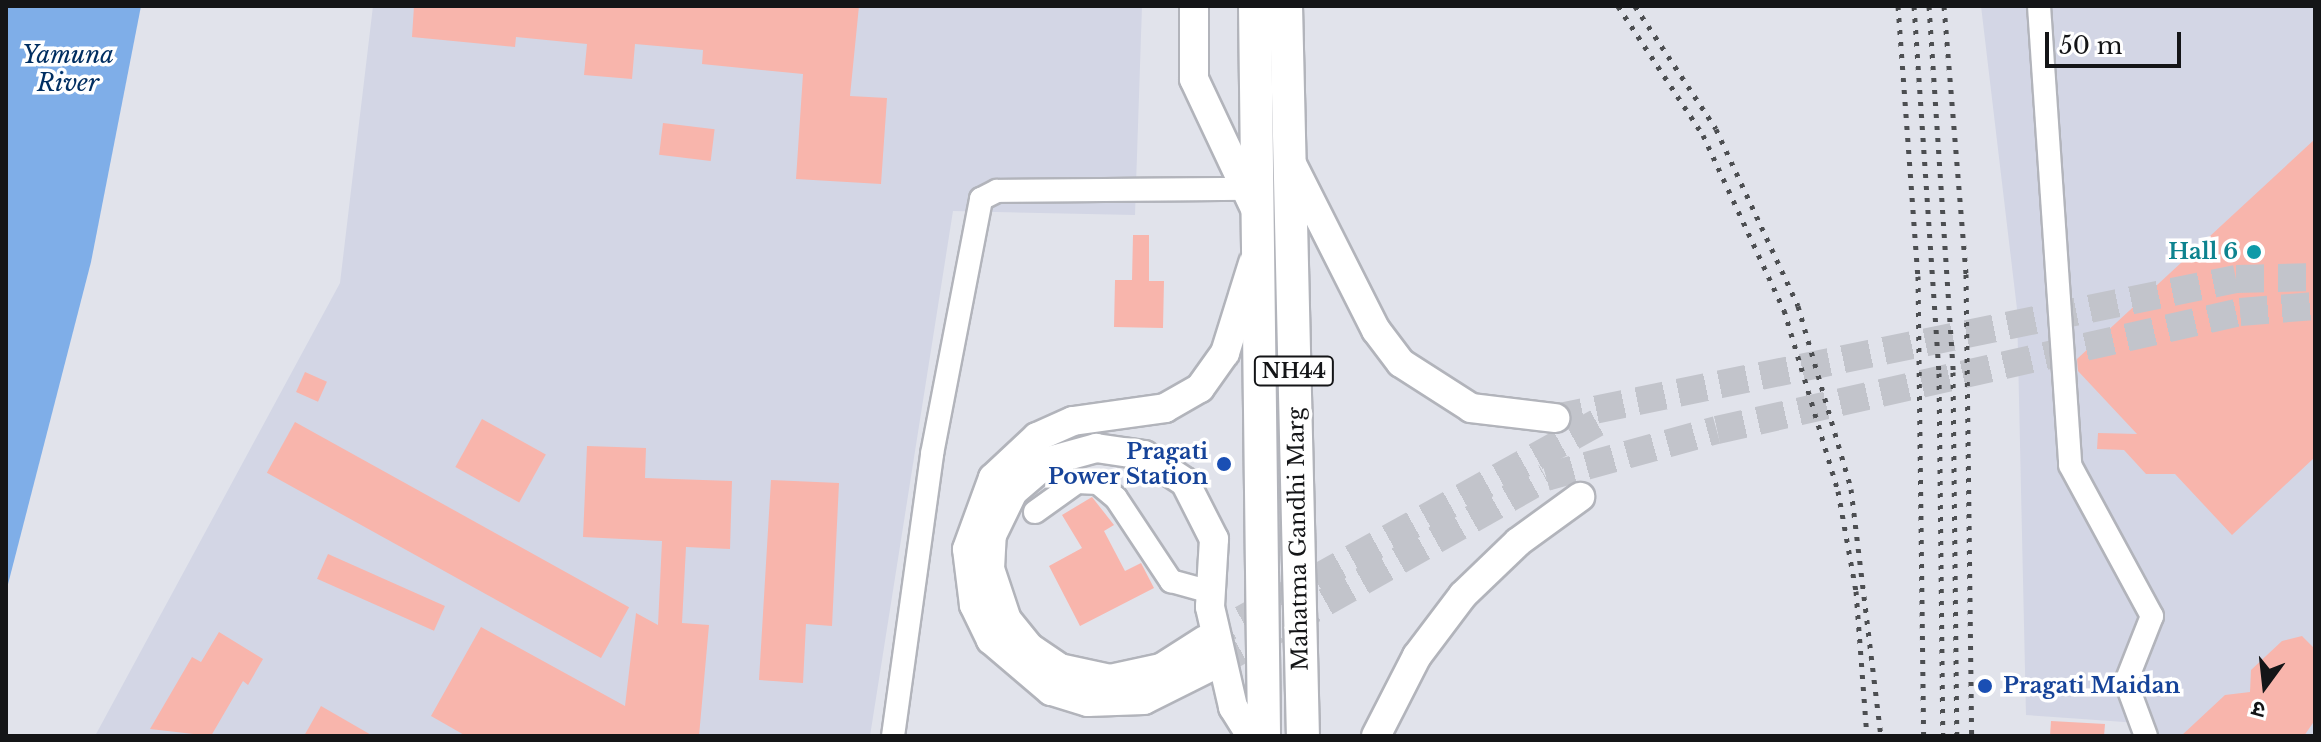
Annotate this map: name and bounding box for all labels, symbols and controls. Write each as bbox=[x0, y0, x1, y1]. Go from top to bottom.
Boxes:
scale bar bbox=[2049, 16, 2185, 66]
text: 50 m bbox=[2059, 31, 2122, 60]
water label: Yamuna River bbox=[22, 41, 114, 97]
place label: Hall 6 bbox=[2168, 239, 2238, 265]
marker: Hall 6 bbox=[2245, 243, 2263, 261]
road number: NH44 bbox=[1252, 355, 1336, 387]
street label: Mahatma Gandhi Marg bbox=[1282, 407, 1314, 671]
place label: Pragati Power Station bbox=[1048, 438, 1208, 490]
marker: Pragati Power Station bbox=[1215, 455, 1233, 473]
north arrow bbox=[2225, 646, 2305, 726]
place label: Pragati Maidan bbox=[2003, 673, 2180, 699]
marker: Pragati Maidan bbox=[1974, 675, 1996, 697]
text: उ bbox=[2249, 695, 2268, 724]

